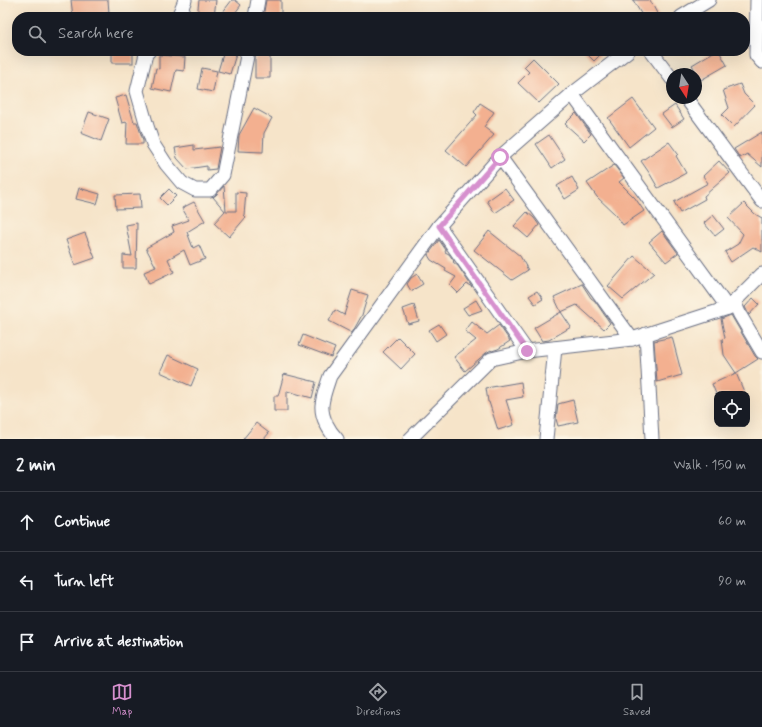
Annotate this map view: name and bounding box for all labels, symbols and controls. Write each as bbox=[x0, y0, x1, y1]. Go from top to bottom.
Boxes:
search box bbox=[12, 12, 750, 56]
icon: search bbox=[26, 23, 48, 45]
text: Search here bbox=[58, 24, 134, 44]
north arrow bbox=[666, 68, 702, 104]
route start bbox=[491, 148, 509, 166]
route end bbox=[518, 342, 536, 360]
map controls bbox=[714, 391, 750, 427]
button: locate bbox=[714, 391, 750, 427]
text: 2 min bbox=[16, 454, 56, 476]
text: Walk · 150 m bbox=[673, 457, 746, 474]
icon: ahead bbox=[16, 511, 38, 533]
text: Continue bbox=[54, 512, 110, 532]
text: 60 m bbox=[718, 513, 746, 530]
icon: left bbox=[16, 571, 38, 593]
text: Turn left bbox=[54, 572, 114, 592]
text: 90 m bbox=[718, 573, 746, 590]
icon: arrive bbox=[16, 631, 38, 653]
text: Arrive at destination bbox=[54, 632, 183, 652]
tab: Map bbox=[111, 681, 133, 719]
tab: Directions bbox=[355, 681, 401, 719]
tab: Saved bbox=[623, 681, 651, 719]

